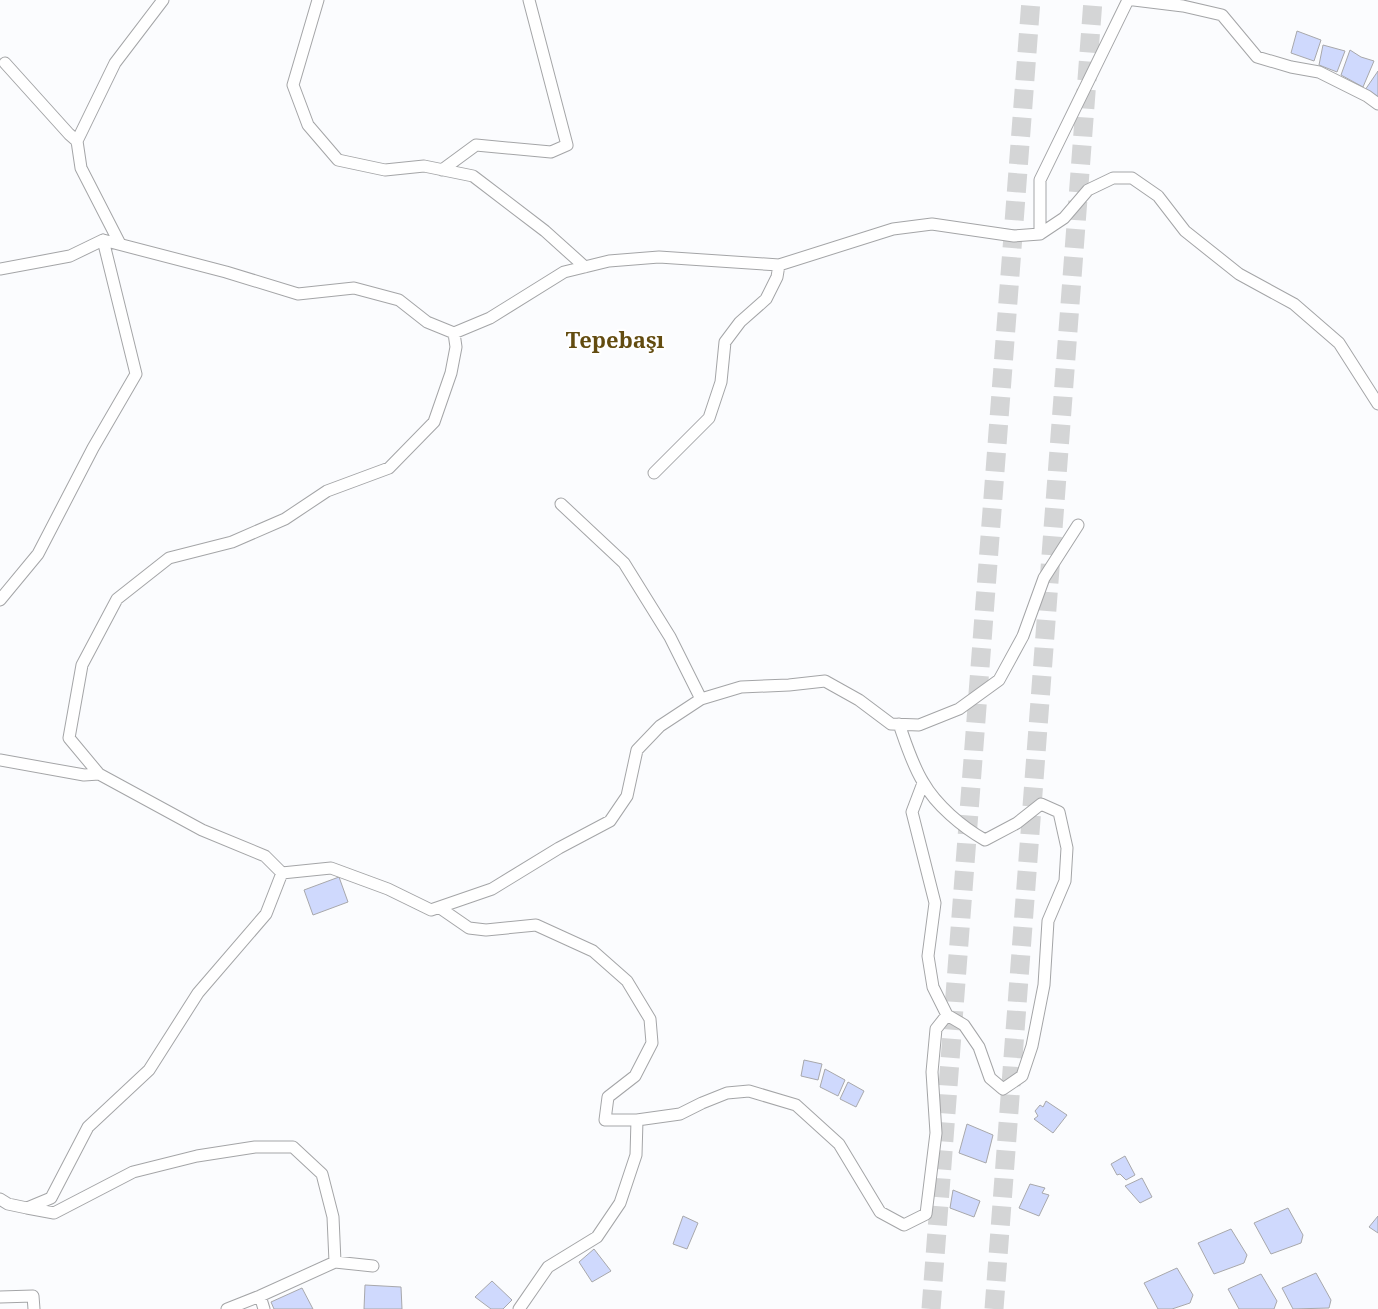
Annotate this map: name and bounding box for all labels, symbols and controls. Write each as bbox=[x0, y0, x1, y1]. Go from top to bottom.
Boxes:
district label: Tepebaşı bbox=[566, 324, 665, 354]

